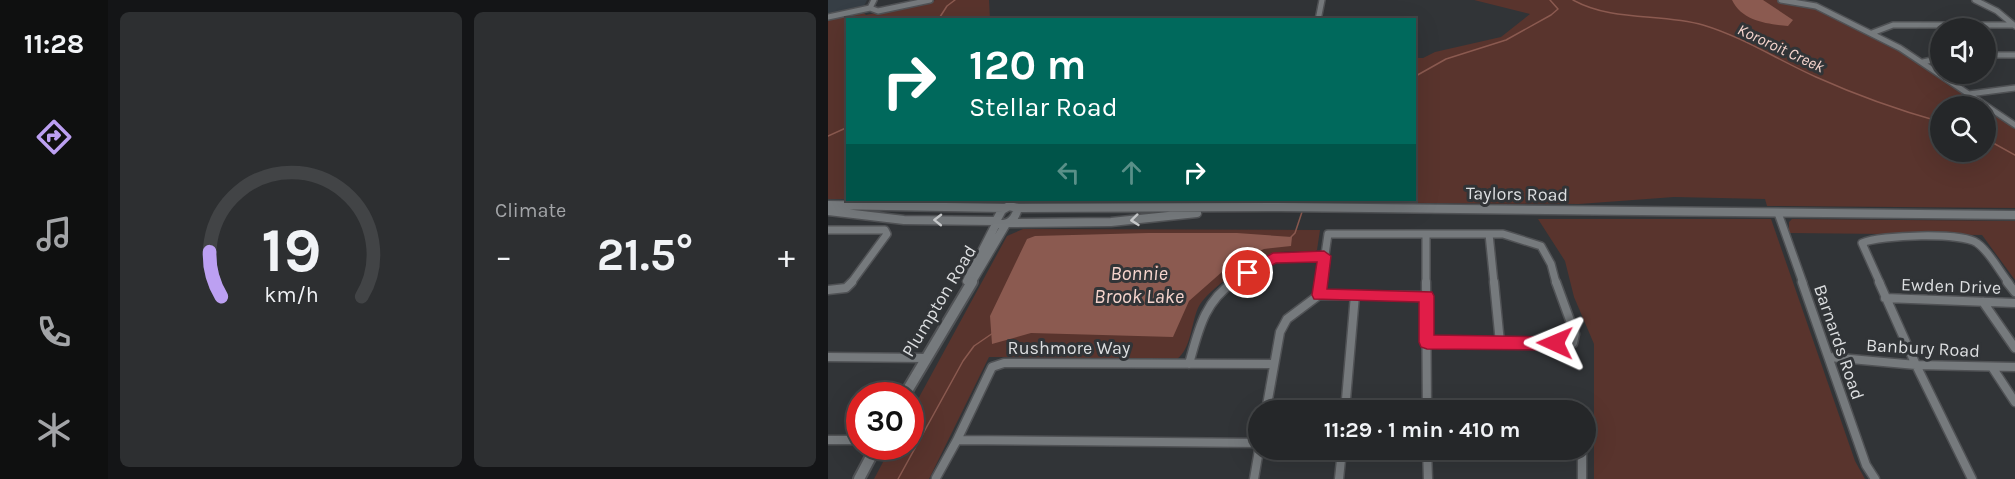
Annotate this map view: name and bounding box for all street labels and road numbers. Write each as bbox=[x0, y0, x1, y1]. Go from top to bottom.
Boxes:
street label: Taylors Road bbox=[1466, 182, 1568, 206]
street label: Plumpton Road bbox=[897, 241, 981, 361]
street label: Ewden Drive bbox=[1901, 273, 2001, 299]
street label: Barnards Road bbox=[1809, 281, 1869, 403]
street label: Banbury Road bbox=[1865, 334, 1981, 362]
street label: Rushmore Way bbox=[1008, 337, 1131, 359]

